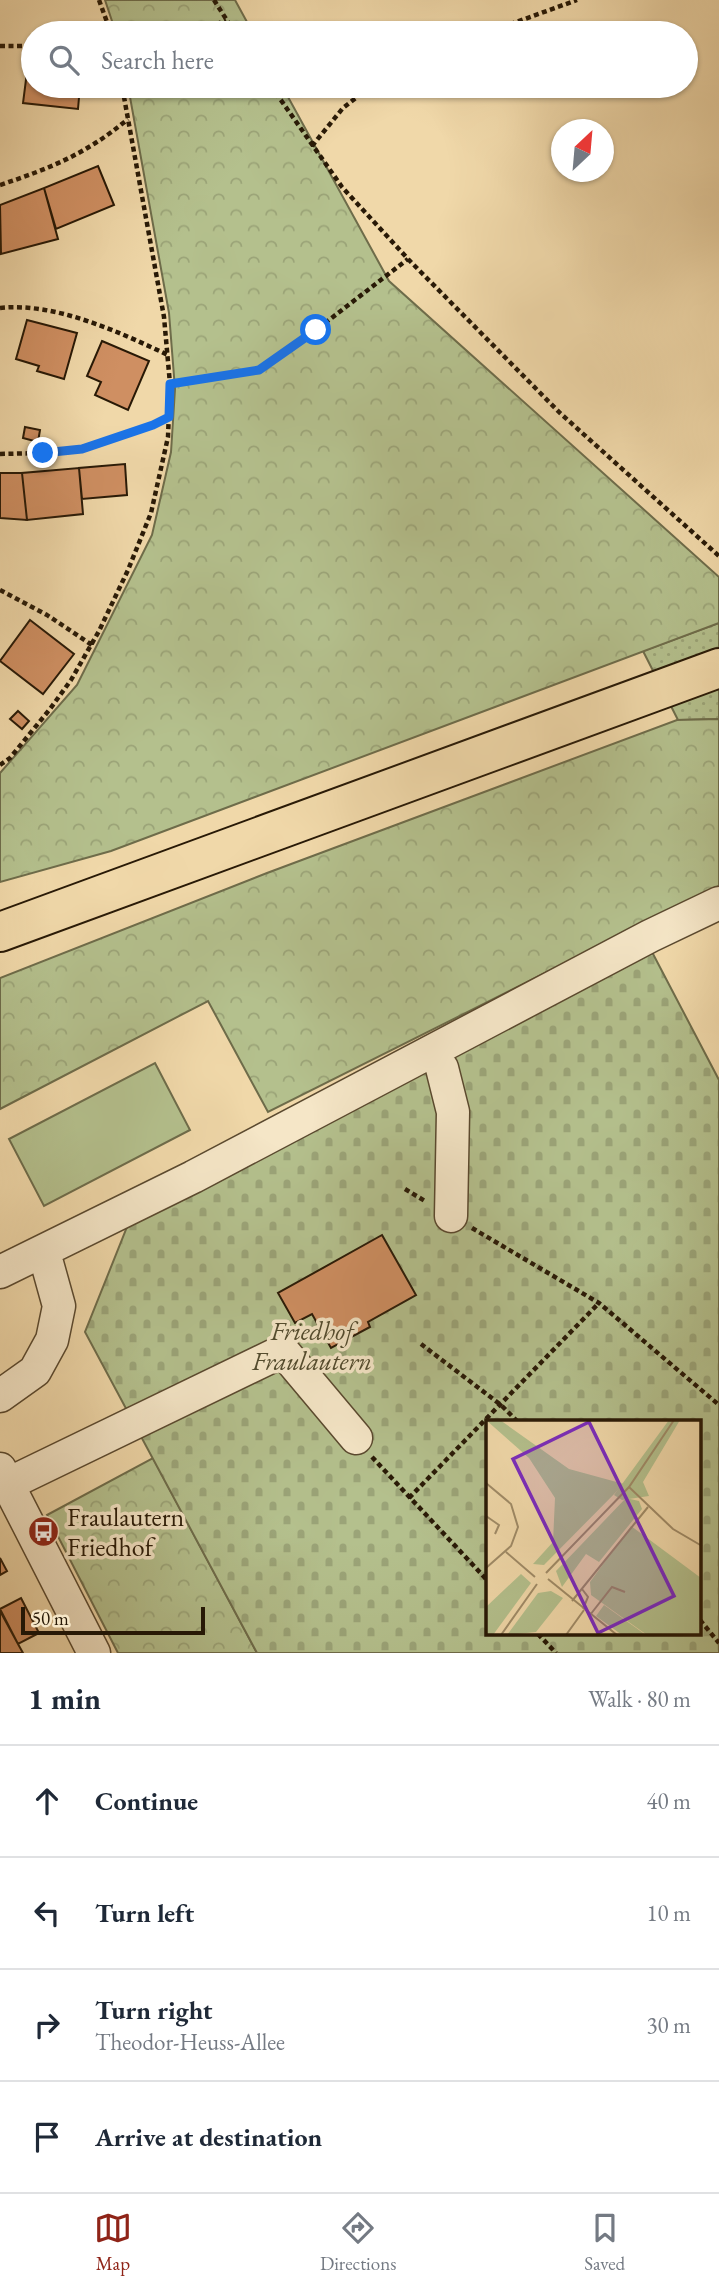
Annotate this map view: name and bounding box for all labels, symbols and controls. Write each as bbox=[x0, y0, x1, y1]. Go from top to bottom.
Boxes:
search box bbox=[21, 21, 698, 98]
icon: search bbox=[45, 41, 83, 79]
text: Search here bbox=[101, 43, 214, 77]
north arrow bbox=[551, 119, 614, 182]
route start bbox=[300, 314, 331, 345]
route end bbox=[27, 437, 58, 468]
park label: Friedhof Fraulautern bbox=[251, 1314, 372, 1378]
inset map bbox=[486, 1420, 702, 1636]
place label: Fraulautern Friedhof bbox=[67, 1500, 184, 1564]
bus stop icon: Fraulautern Friedhof bbox=[27, 1515, 61, 1549]
scale bar bbox=[21, 1604, 205, 1636]
text: 50 m bbox=[32, 1606, 69, 1631]
text: 1 min bbox=[28, 1679, 101, 1718]
text: Walk · 80 m bbox=[588, 1684, 691, 1714]
icon: ahead bbox=[28, 1782, 66, 1820]
text: Continue bbox=[95, 1784, 198, 1818]
text: 40 m bbox=[646, 1786, 691, 1816]
icon: left bbox=[28, 1894, 66, 1932]
text: Turn left bbox=[95, 1896, 194, 1930]
text: 10 m bbox=[646, 1898, 691, 1928]
text: Turn right bbox=[95, 1993, 213, 2027]
icon: right bbox=[28, 2006, 66, 2044]
text: 30 m bbox=[646, 2010, 691, 2040]
text: Theodor-Heuss-Allee bbox=[95, 2027, 285, 2057]
icon: arrive bbox=[28, 2118, 66, 2156]
text: Arrive at destination bbox=[95, 2120, 322, 2154]
tab: Map bbox=[94, 2209, 132, 2276]
tab: Directions bbox=[320, 2209, 396, 2276]
tab: Saved bbox=[584, 2209, 625, 2276]

